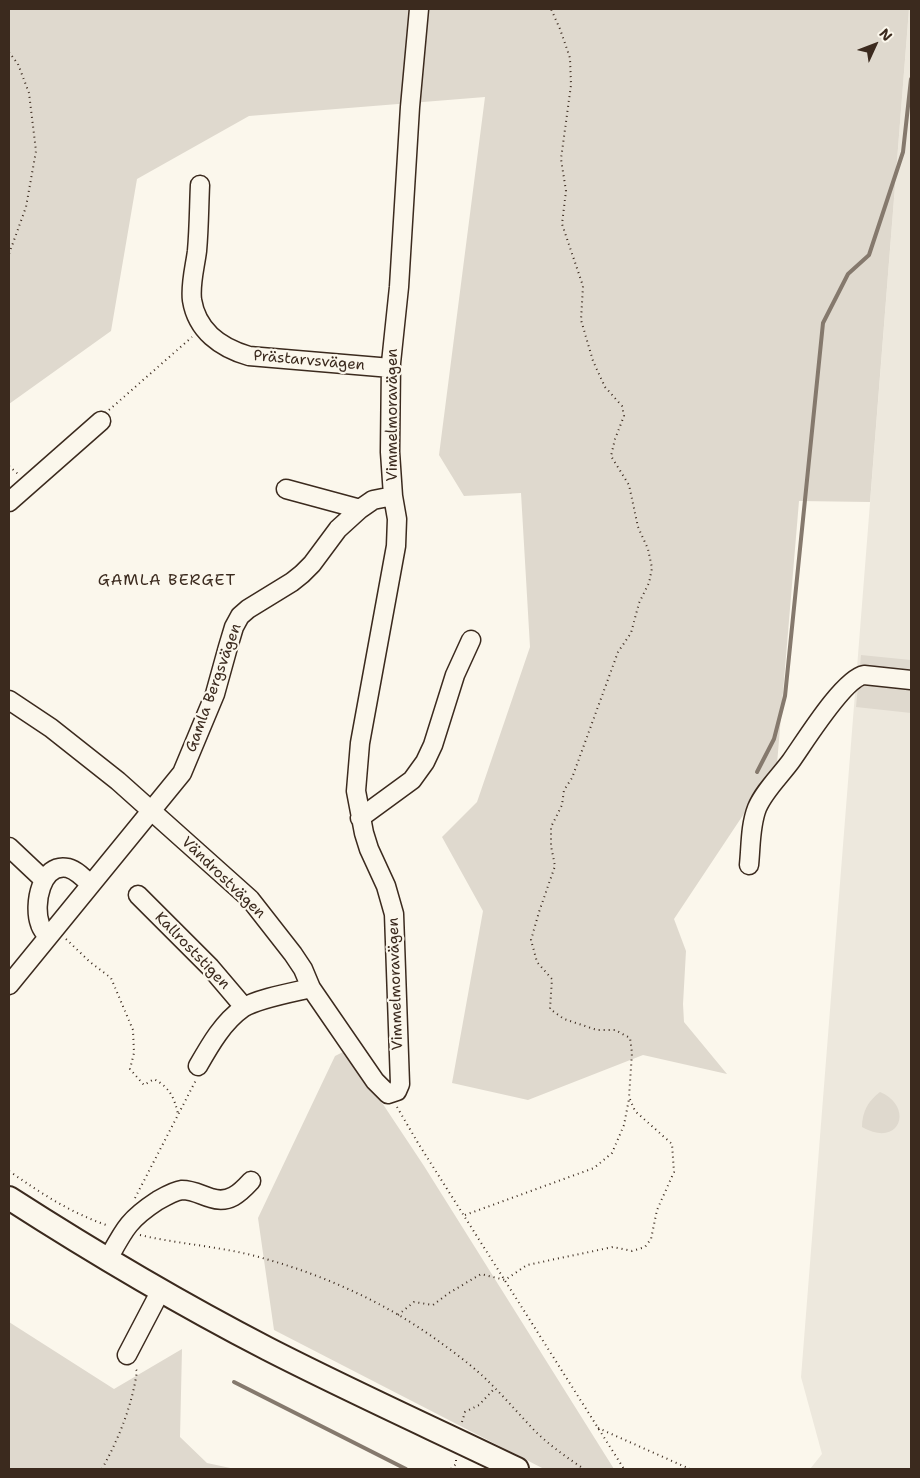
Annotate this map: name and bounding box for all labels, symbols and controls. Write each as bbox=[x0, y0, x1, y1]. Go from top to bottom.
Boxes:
north arrow bbox=[850, 20, 900, 70]
text: N bbox=[876, 25, 896, 45]
street label: Prästarvsvägen bbox=[253, 347, 365, 375]
street label: Vimmelmoravägen bbox=[384, 349, 402, 481]
district label: GAMLA BERGET bbox=[96, 571, 238, 591]
street label: Gamla Bergsvägen bbox=[182, 621, 246, 755]
street label: Vändrostvägen bbox=[177, 833, 269, 923]
street label: Kallroststigen bbox=[151, 909, 233, 993]
street label: Vimmelmoravägen bbox=[385, 917, 407, 1051]

